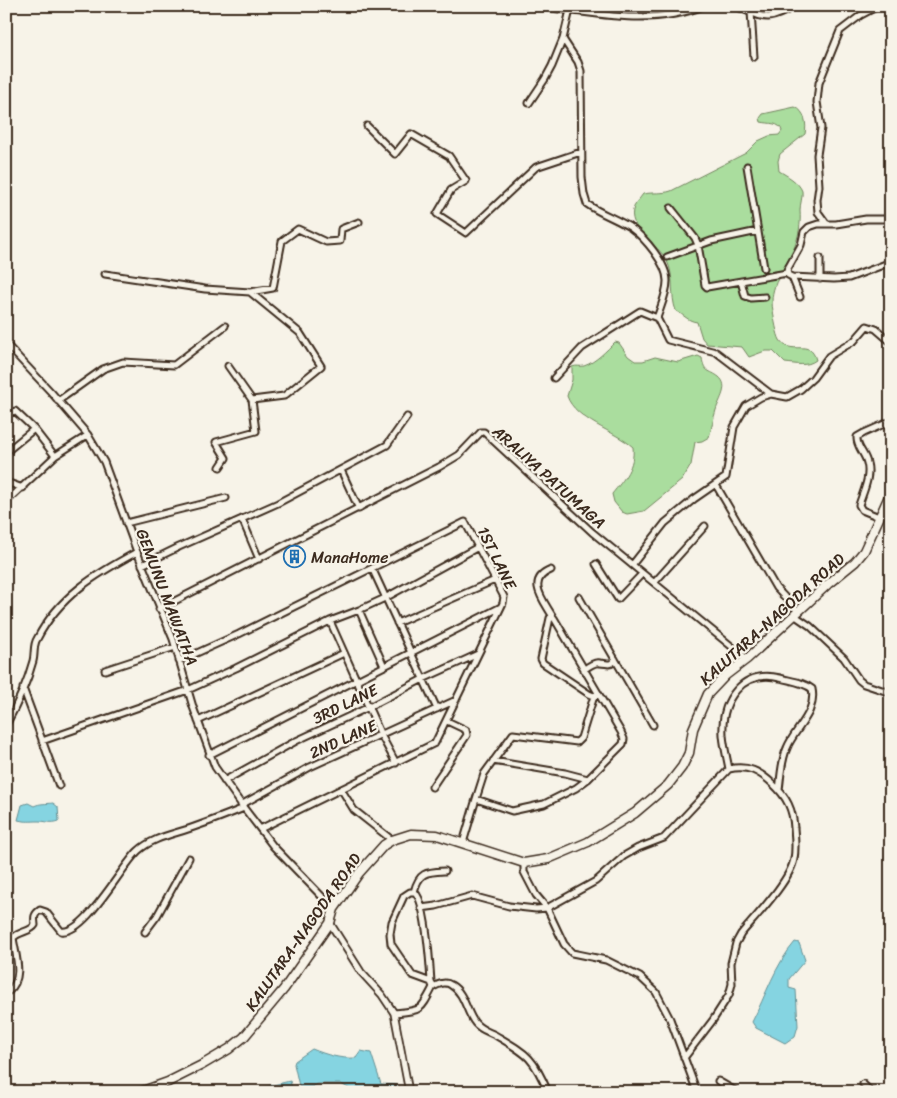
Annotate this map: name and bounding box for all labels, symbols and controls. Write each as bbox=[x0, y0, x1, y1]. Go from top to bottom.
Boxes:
street label: ARALIYA PATUMAGA bbox=[485, 417, 613, 536]
street label: 1ST LANE bbox=[469, 521, 525, 596]
street label: GEMUNU MAWATHA bbox=[128, 524, 206, 670]
place label: ManaHome bbox=[311, 543, 389, 572]
building icon: ManaHome bbox=[283, 545, 307, 569]
street label: KALUTARA-NAGODA ROAD bbox=[692, 545, 852, 693]
street label: 3RD LANE bbox=[307, 675, 384, 732]
street label: 2ND LANE bbox=[304, 711, 383, 767]
street label: KALUTARA-NAGODA ROAD bbox=[237, 846, 369, 1017]

